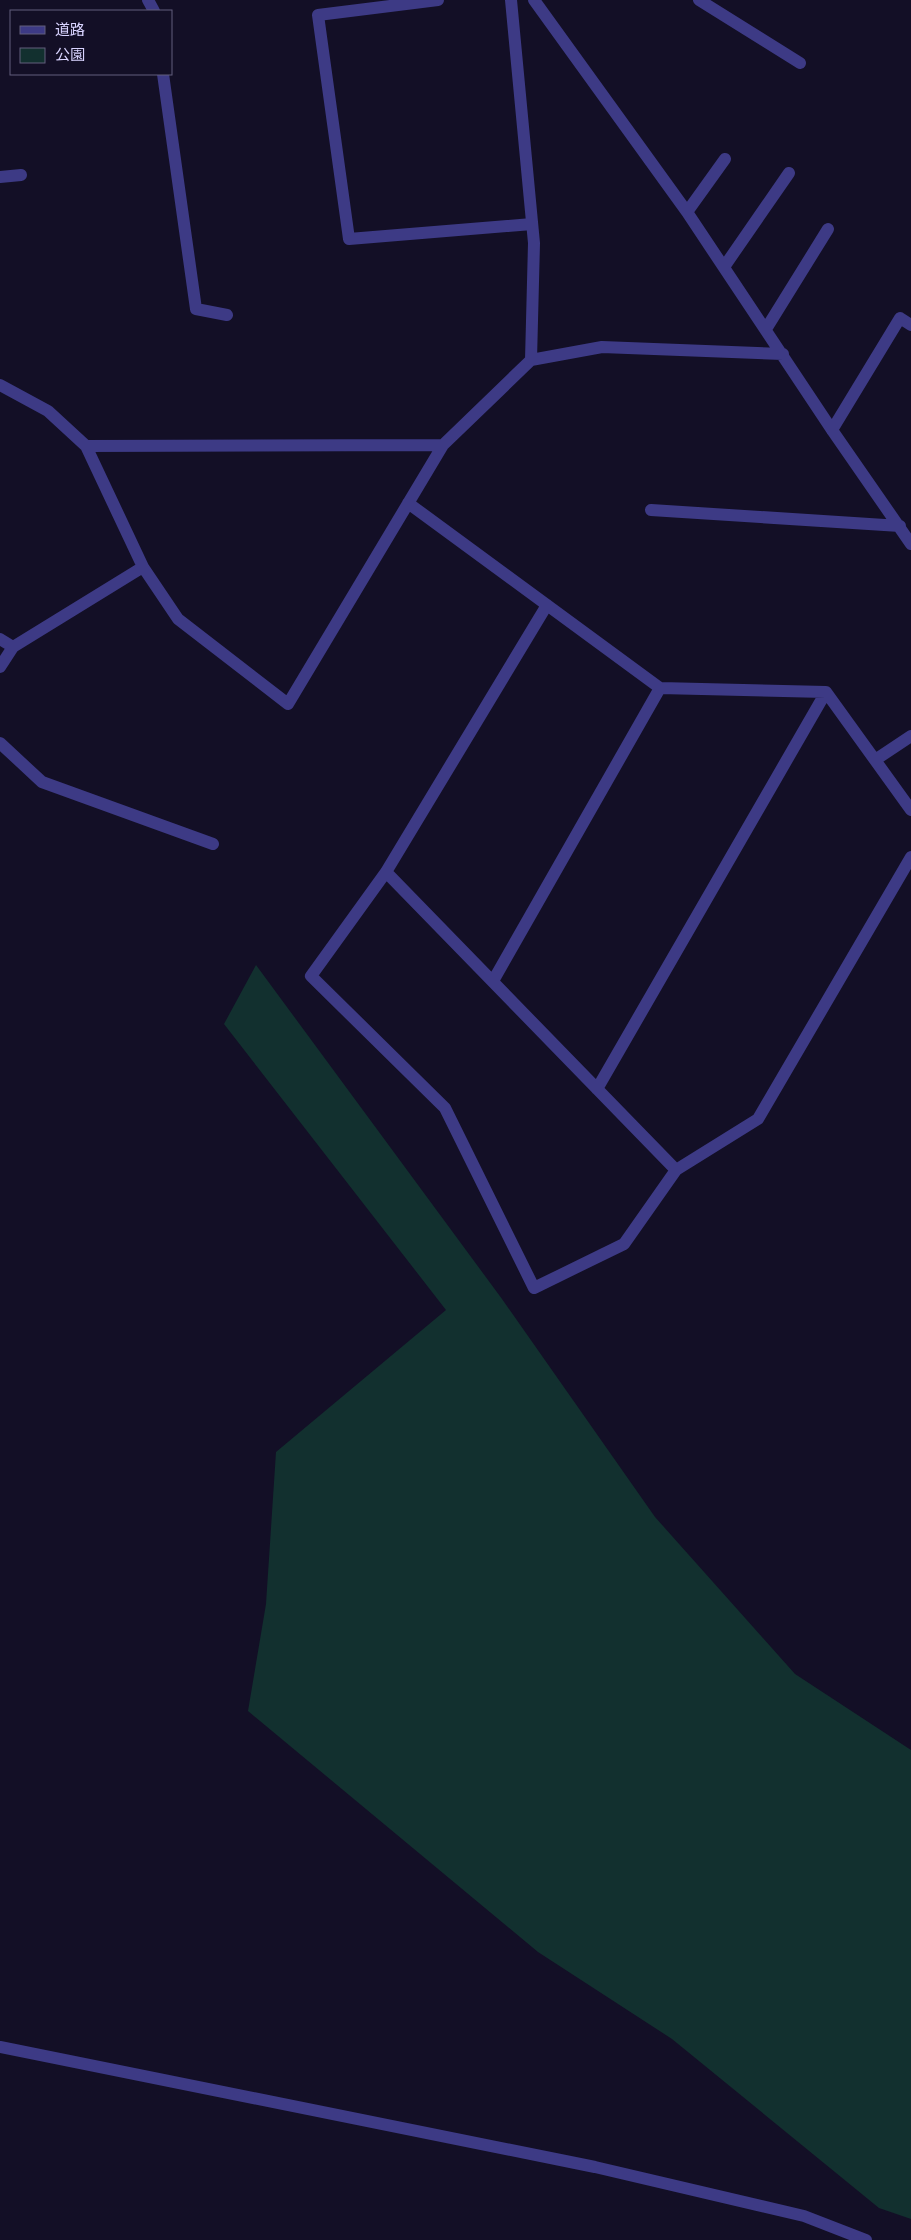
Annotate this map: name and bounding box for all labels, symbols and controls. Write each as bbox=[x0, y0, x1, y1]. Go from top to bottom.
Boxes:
legend bbox=[10, 10, 172, 75]
text: 道路 bbox=[55, 20, 85, 40]
text: 公園 bbox=[55, 45, 85, 65]

